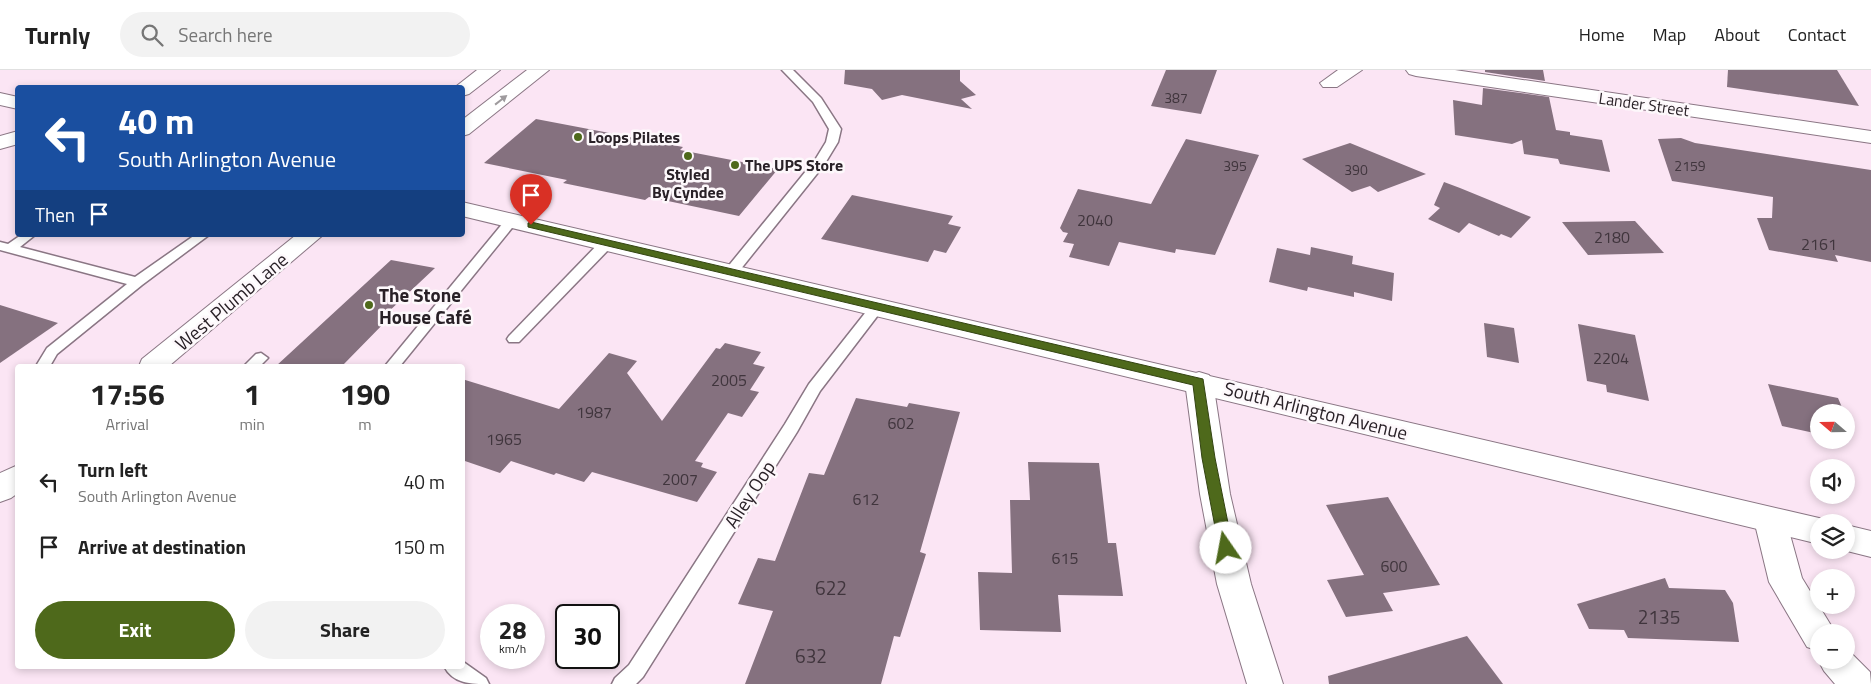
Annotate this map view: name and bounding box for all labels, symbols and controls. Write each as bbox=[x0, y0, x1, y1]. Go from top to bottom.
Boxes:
search box bbox=[120, 12, 470, 57]
text: Turnly bbox=[25, 17, 90, 53]
text: Search here bbox=[178, 20, 273, 49]
icon: search bbox=[138, 21, 166, 49]
text: Home bbox=[1579, 21, 1625, 48]
text: Map bbox=[1653, 21, 1686, 48]
text: About bbox=[1714, 21, 1760, 48]
text: Contact bbox=[1788, 21, 1846, 48]
street label: Lander Street bbox=[1597, 86, 1691, 122]
house number: 387 bbox=[1164, 87, 1188, 108]
text: 40 m bbox=[118, 94, 194, 148]
one-way arrow bbox=[494, 95, 507, 106]
icon: left bbox=[35, 105, 100, 170]
place label: Loops Pilates bbox=[588, 125, 680, 149]
marker: Loops Pilates bbox=[572, 131, 584, 143]
text: South Arlington Avenue bbox=[118, 142, 336, 176]
marker: Styled By Cyndee bbox=[682, 150, 694, 162]
place label: The UPS Store bbox=[745, 153, 843, 177]
house number: 395 bbox=[1223, 155, 1247, 176]
house number: 2159 bbox=[1674, 155, 1706, 176]
marker: The UPS Store bbox=[729, 159, 741, 171]
house number: 390 bbox=[1344, 159, 1368, 180]
place label: Styled By Cyndee bbox=[652, 162, 724, 204]
pin bbox=[510, 174, 552, 225]
icon: arrive bbox=[517, 181, 545, 209]
text: Then bbox=[35, 200, 75, 229]
icon: arrive bbox=[85, 200, 113, 228]
house number: 2040 bbox=[1077, 208, 1113, 232]
house number: 2180 bbox=[1594, 225, 1630, 249]
house number: 2161 bbox=[1801, 232, 1837, 256]
street label: West Plumb Lane bbox=[168, 245, 294, 357]
place label: The Stone House Café bbox=[379, 280, 472, 331]
marker: The Stone House Café bbox=[363, 299, 375, 311]
house number: 2204 bbox=[1593, 346, 1629, 370]
house number: 2005 bbox=[711, 368, 747, 392]
text: 17:56 bbox=[90, 371, 165, 417]
text: 1 bbox=[244, 371, 261, 417]
text: 190 bbox=[340, 371, 390, 417]
street label: South Arlington Avenue bbox=[1221, 373, 1411, 447]
house number: 1987 bbox=[576, 400, 612, 424]
north arrow bbox=[1810, 404, 1855, 449]
map controls bbox=[1810, 404, 1855, 669]
house number: 602 bbox=[888, 411, 914, 435]
text: Arrival bbox=[106, 412, 149, 436]
text: min bbox=[239, 412, 265, 436]
text: m bbox=[358, 412, 372, 436]
house number: 1965 bbox=[486, 427, 522, 451]
street label: Alley Oop bbox=[716, 454, 782, 534]
text: Turn left bbox=[78, 455, 148, 484]
button: sound bbox=[1810, 459, 1855, 504]
text: 40 m bbox=[404, 467, 445, 496]
house number: 2007 bbox=[662, 467, 698, 491]
icon: left bbox=[35, 468, 63, 496]
text: South Arlington Avenue bbox=[78, 484, 237, 508]
house number: 612 bbox=[853, 487, 879, 511]
button: layers bbox=[1810, 514, 1855, 559]
position arrow bbox=[1199, 521, 1251, 573]
text: Arrive at destination bbox=[78, 532, 246, 561]
text: 150 m bbox=[393, 532, 445, 561]
icon: arrive bbox=[35, 533, 63, 561]
house number: 615 bbox=[1052, 546, 1078, 570]
house number: 600 bbox=[1381, 554, 1407, 578]
button: + bbox=[1810, 569, 1855, 614]
house number: 622 bbox=[815, 573, 847, 602]
button: Exit bbox=[35, 601, 235, 659]
button: Share bbox=[245, 601, 445, 659]
house number: 2135 bbox=[1638, 602, 1680, 631]
speed limit sign: 30 bbox=[555, 604, 620, 669]
text: 28 bbox=[498, 611, 527, 649]
button: − bbox=[1810, 624, 1855, 669]
text: km/h bbox=[499, 639, 526, 658]
house number: 632 bbox=[795, 641, 827, 670]

